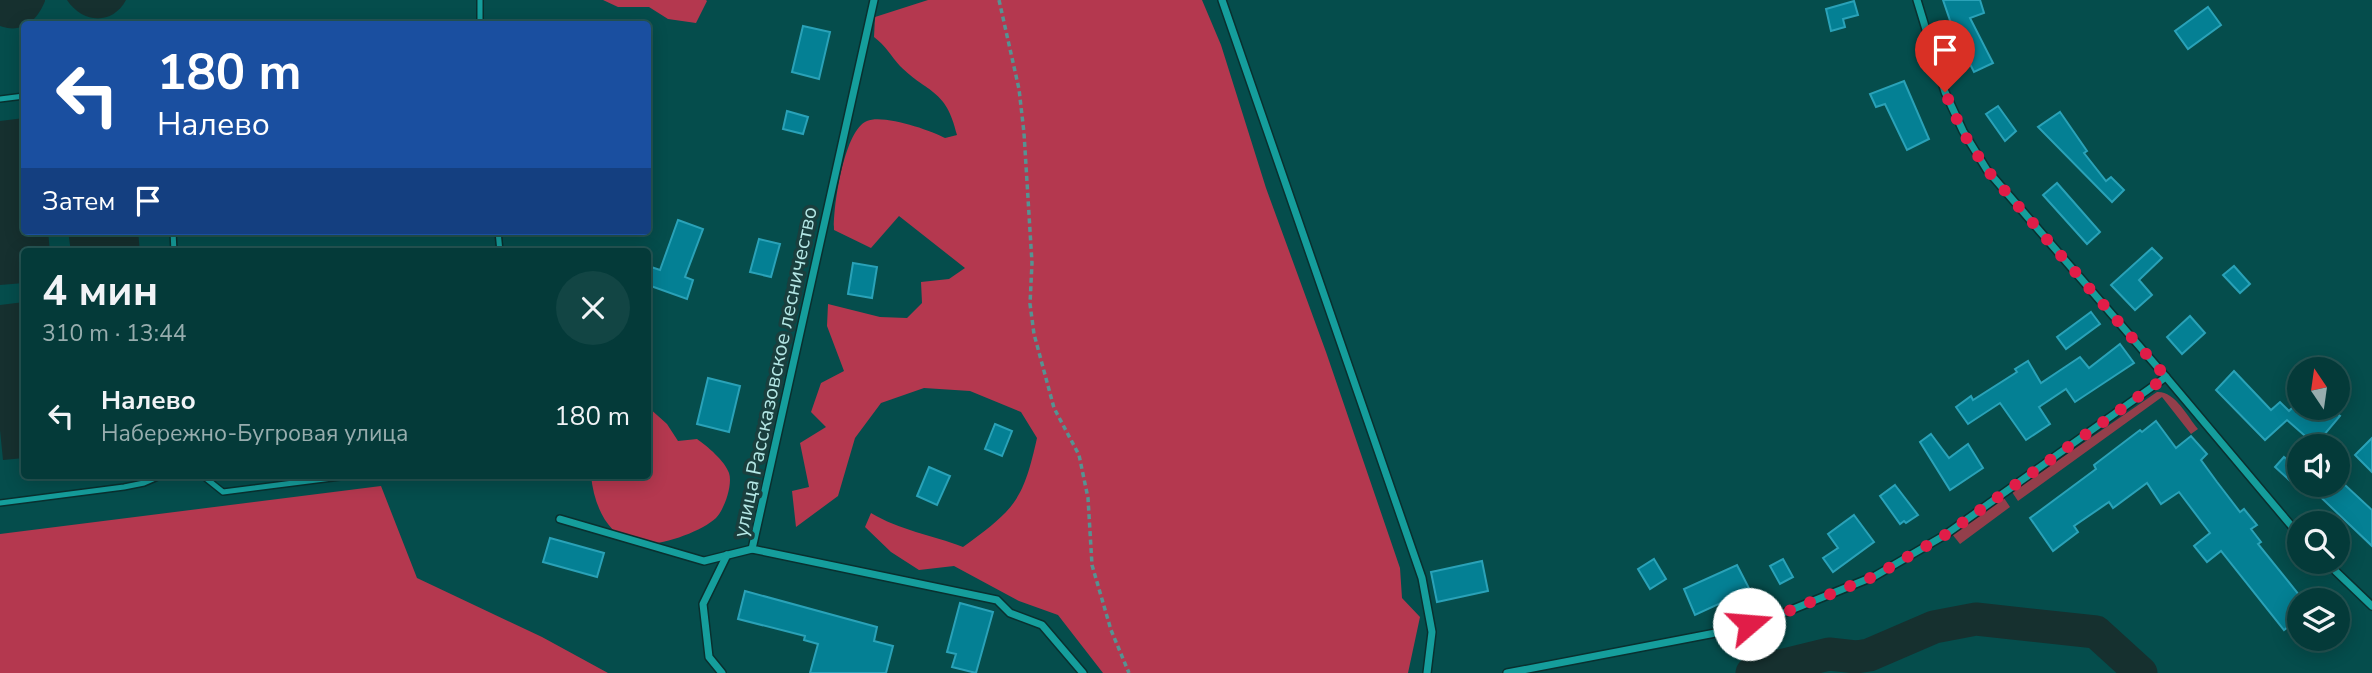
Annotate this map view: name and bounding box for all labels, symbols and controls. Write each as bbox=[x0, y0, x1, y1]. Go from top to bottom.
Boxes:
pin bbox=[1915, 20, 1975, 92]
icon: arrive bbox=[1926, 31, 1964, 69]
text: 180 m bbox=[157, 39, 301, 106]
icon: left bbox=[42, 49, 133, 140]
text: Налево bbox=[157, 103, 270, 146]
icon: arrive bbox=[129, 182, 167, 220]
text: Затем bbox=[42, 184, 115, 219]
street label: улица Рассказовское лесничество bbox=[726, 204, 824, 540]
text: 4 мин bbox=[42, 263, 158, 320]
button: close bbox=[556, 271, 630, 345]
text: 310 m · 13:44 bbox=[42, 318, 187, 349]
north arrow bbox=[2287, 357, 2350, 420]
map controls bbox=[2287, 357, 2350, 651]
text: Налево bbox=[101, 383, 196, 418]
icon: left bbox=[42, 397, 80, 435]
text: 180 m bbox=[554, 399, 630, 434]
text: Набережно-Бугровая улица bbox=[101, 418, 409, 449]
button: sound bbox=[2287, 434, 2350, 497]
button: search bbox=[2287, 511, 2350, 574]
position arrow bbox=[1712, 587, 1786, 661]
button: layers bbox=[2287, 588, 2350, 651]

